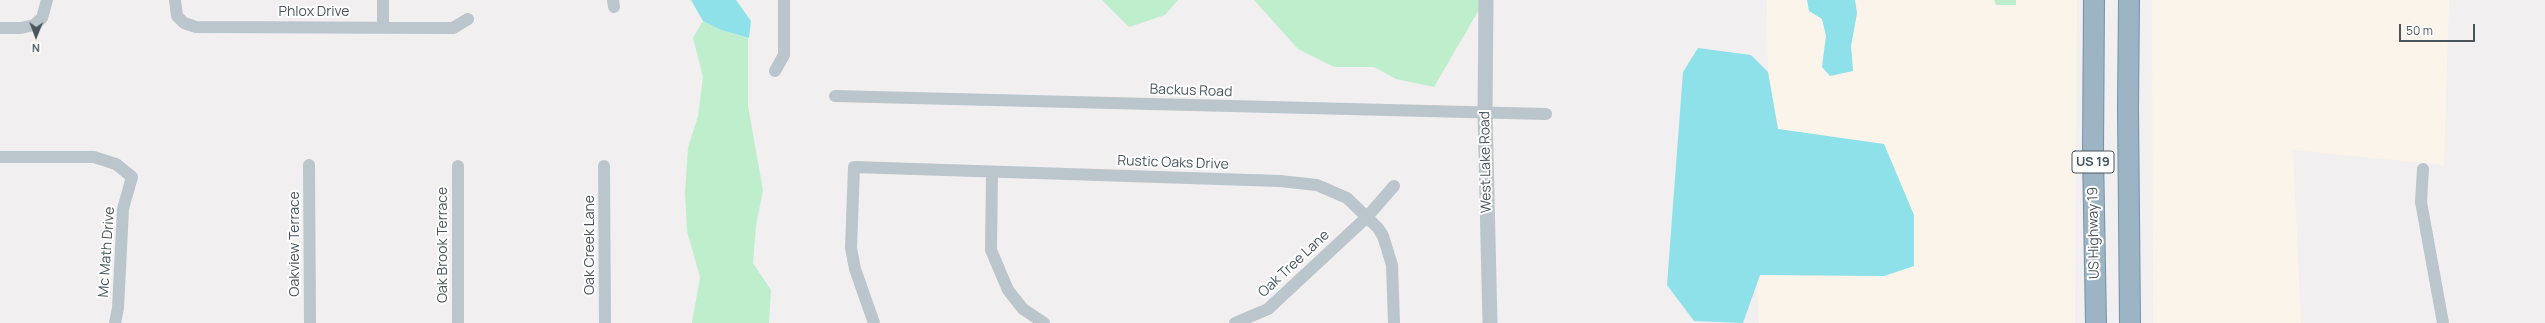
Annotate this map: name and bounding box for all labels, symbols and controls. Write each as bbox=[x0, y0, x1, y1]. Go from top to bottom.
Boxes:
street label: Phlox Drive bbox=[278, 4, 350, 20]
north arrow bbox=[16, 16, 56, 56]
scale bar bbox=[2401, 16, 2477, 42]
text: 50 m bbox=[2406, 22, 2433, 39]
text: N bbox=[32, 41, 40, 56]
street label: Backus Road bbox=[1149, 81, 1233, 101]
street label: West Lake Road bbox=[1477, 111, 1495, 213]
road number: US 19 bbox=[2072, 151, 2114, 173]
street label: Rustic Oaks Drive bbox=[1117, 153, 1229, 173]
street label: Oak Brook Terrace bbox=[435, 187, 451, 303]
street label: US Highway 19 bbox=[2085, 187, 2103, 279]
street label: Oakview Terrace bbox=[287, 191, 303, 297]
street label: Oak Creek Lane bbox=[582, 195, 598, 295]
street label: Mc Math Drive bbox=[95, 206, 119, 298]
street label: Oak Tree Lane bbox=[1255, 227, 1333, 301]

